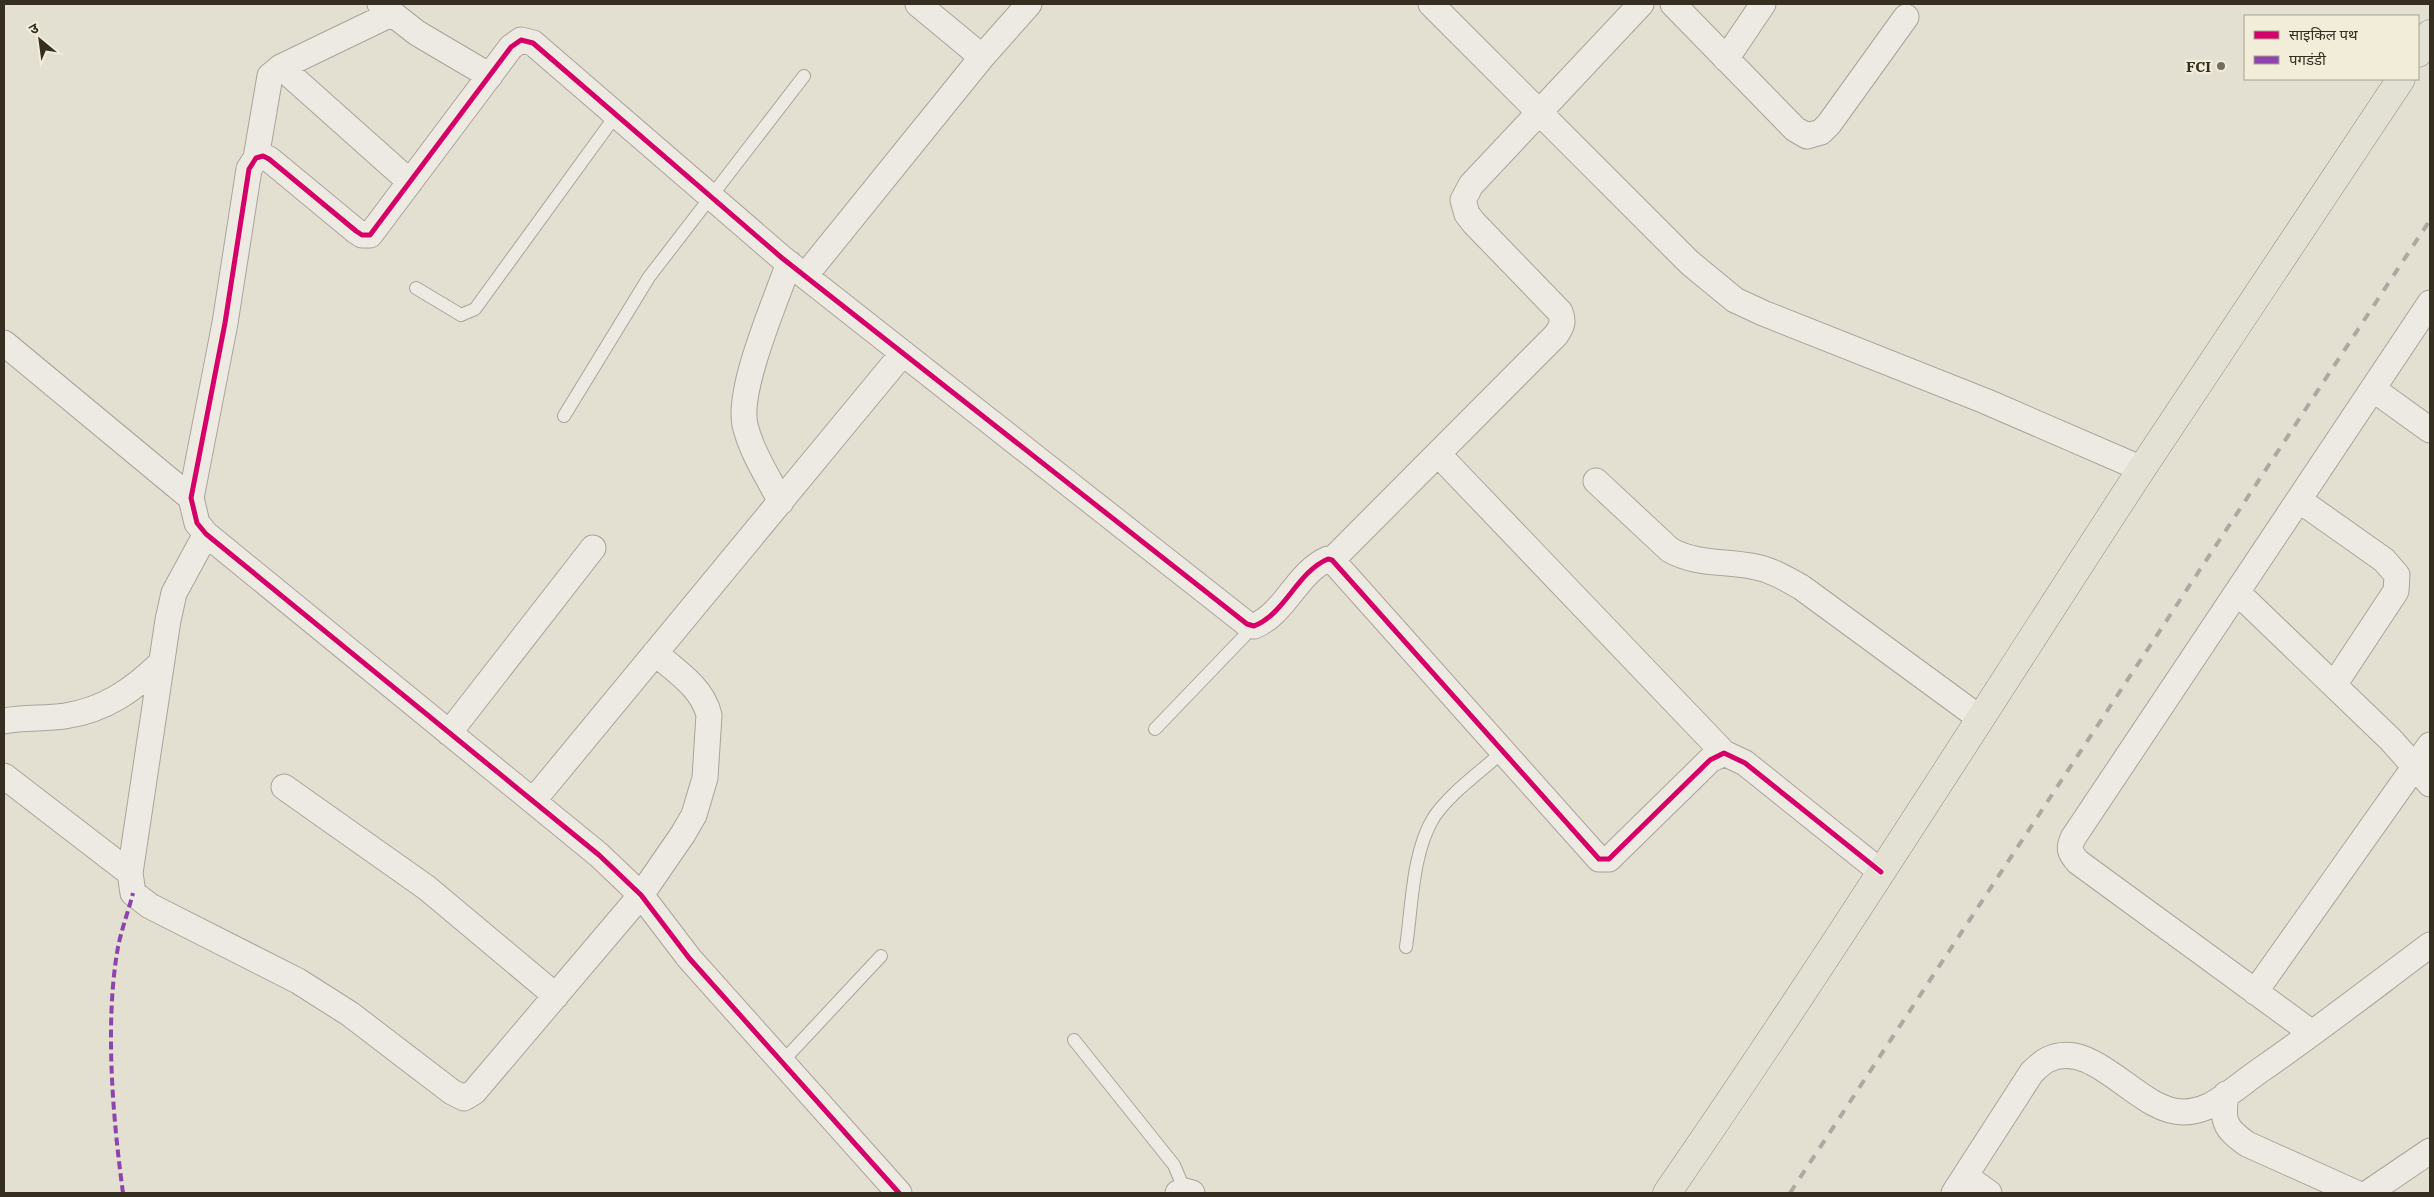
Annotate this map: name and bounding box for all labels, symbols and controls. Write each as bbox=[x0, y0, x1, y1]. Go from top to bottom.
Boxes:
north arrow bbox=[15, 15, 65, 65]
legend bbox=[2244, 15, 2419, 80]
text: उ bbox=[26, 18, 42, 38]
text: साइकिल पथ bbox=[2289, 25, 2358, 44]
text: पगडंडी bbox=[2289, 50, 2327, 69]
place label: FCI bbox=[2186, 57, 2211, 76]
marker: FCI bbox=[2215, 60, 2227, 72]

